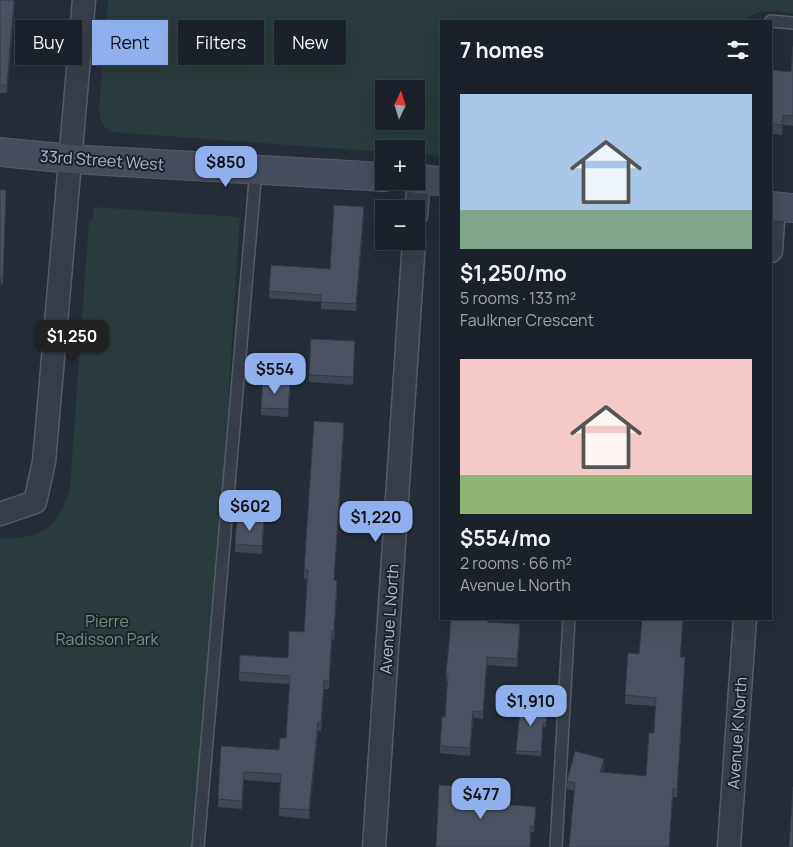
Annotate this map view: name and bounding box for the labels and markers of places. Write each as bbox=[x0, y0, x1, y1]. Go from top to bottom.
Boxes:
pin: $850 bbox=[196, 146, 256, 188]
pin: $1,250 bbox=[31, 320, 113, 362]
pin: $554 bbox=[245, 352, 305, 395]
pin: $602 bbox=[220, 490, 280, 532]
pin: $1,220 bbox=[335, 500, 417, 543]
pin: $1,910 bbox=[490, 684, 572, 727]
pin: $477 bbox=[451, 778, 511, 820]

